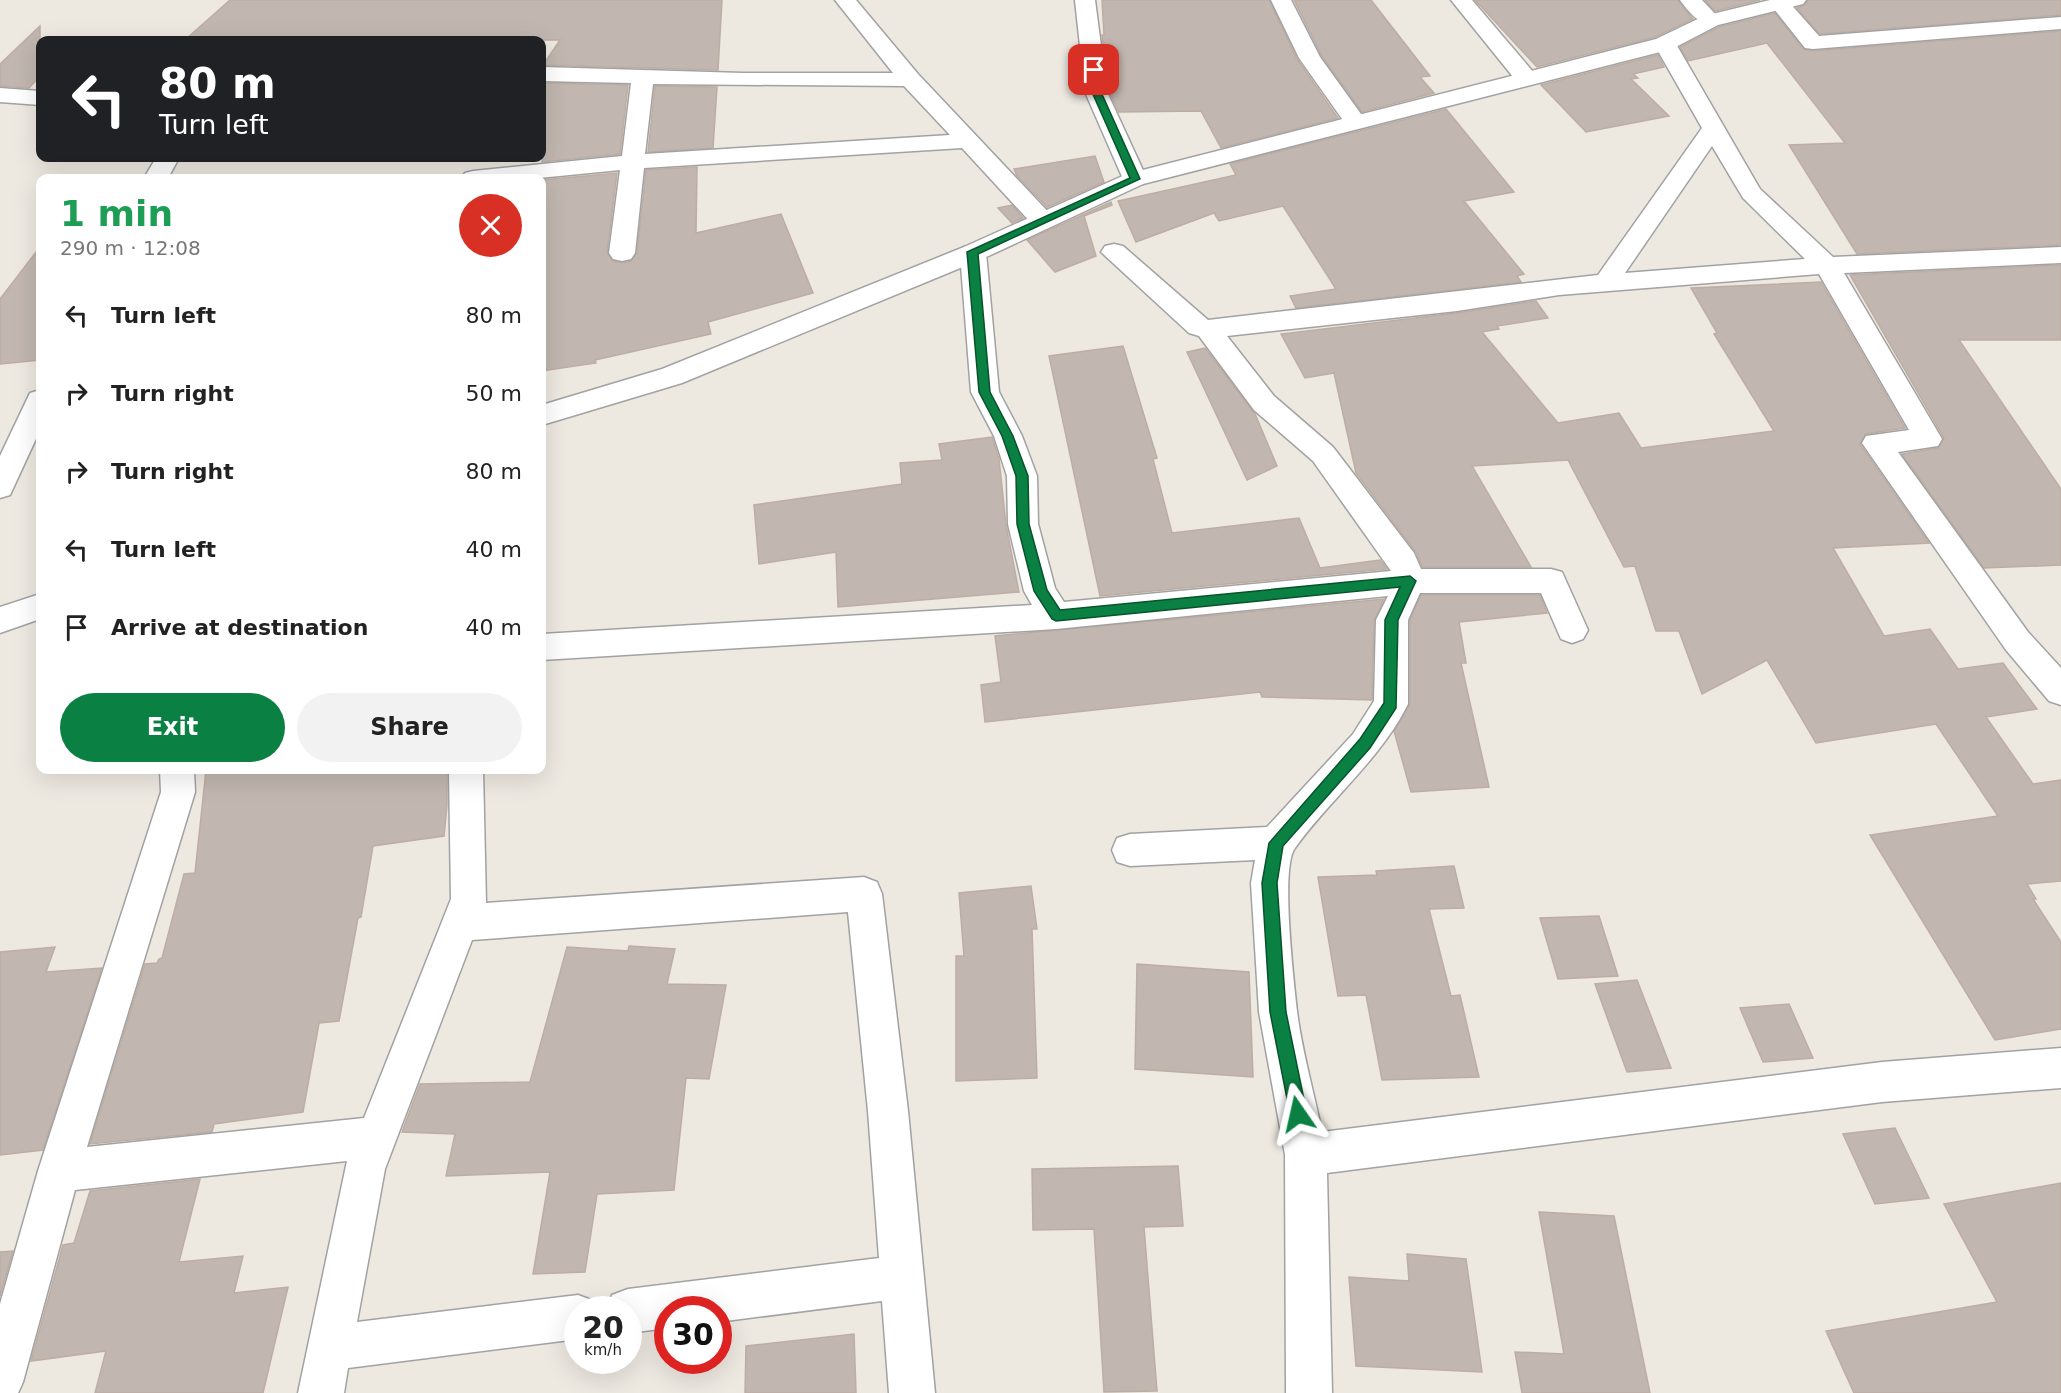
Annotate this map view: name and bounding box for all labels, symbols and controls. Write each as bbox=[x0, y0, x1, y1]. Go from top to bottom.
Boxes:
pin bbox=[1068, 44, 1119, 95]
icon: arrive bbox=[1077, 53, 1110, 86]
text: 80 m bbox=[159, 59, 276, 108]
icon: left bbox=[60, 60, 138, 138]
text: Turn left bbox=[159, 109, 269, 140]
text: 1 min bbox=[60, 193, 173, 234]
button: close bbox=[459, 194, 522, 257]
text: 290 m · 12:08 bbox=[60, 236, 201, 260]
icon: left bbox=[60, 299, 93, 332]
text: Turn left bbox=[111, 303, 216, 328]
text: 80 m bbox=[466, 303, 522, 328]
icon: right bbox=[60, 377, 93, 410]
text: Turn right bbox=[111, 381, 234, 406]
text: 50 m bbox=[466, 381, 522, 406]
icon: right bbox=[60, 455, 93, 488]
text: Turn right bbox=[111, 459, 234, 484]
text: 80 m bbox=[466, 459, 522, 484]
icon: left bbox=[60, 533, 93, 566]
text: Turn left bbox=[111, 537, 216, 562]
text: 40 m bbox=[466, 537, 522, 562]
icon: arrive bbox=[60, 611, 93, 644]
text: Arrive at destination bbox=[111, 615, 368, 640]
text: 40 m bbox=[466, 615, 522, 640]
button: Exit bbox=[60, 693, 285, 762]
button: Share bbox=[297, 693, 522, 762]
position arrow bbox=[1266, 1082, 1330, 1146]
speed limit sign: 30 bbox=[654, 1296, 732, 1374]
text: 20 bbox=[582, 1310, 624, 1345]
text: km/h bbox=[584, 1341, 622, 1359]

